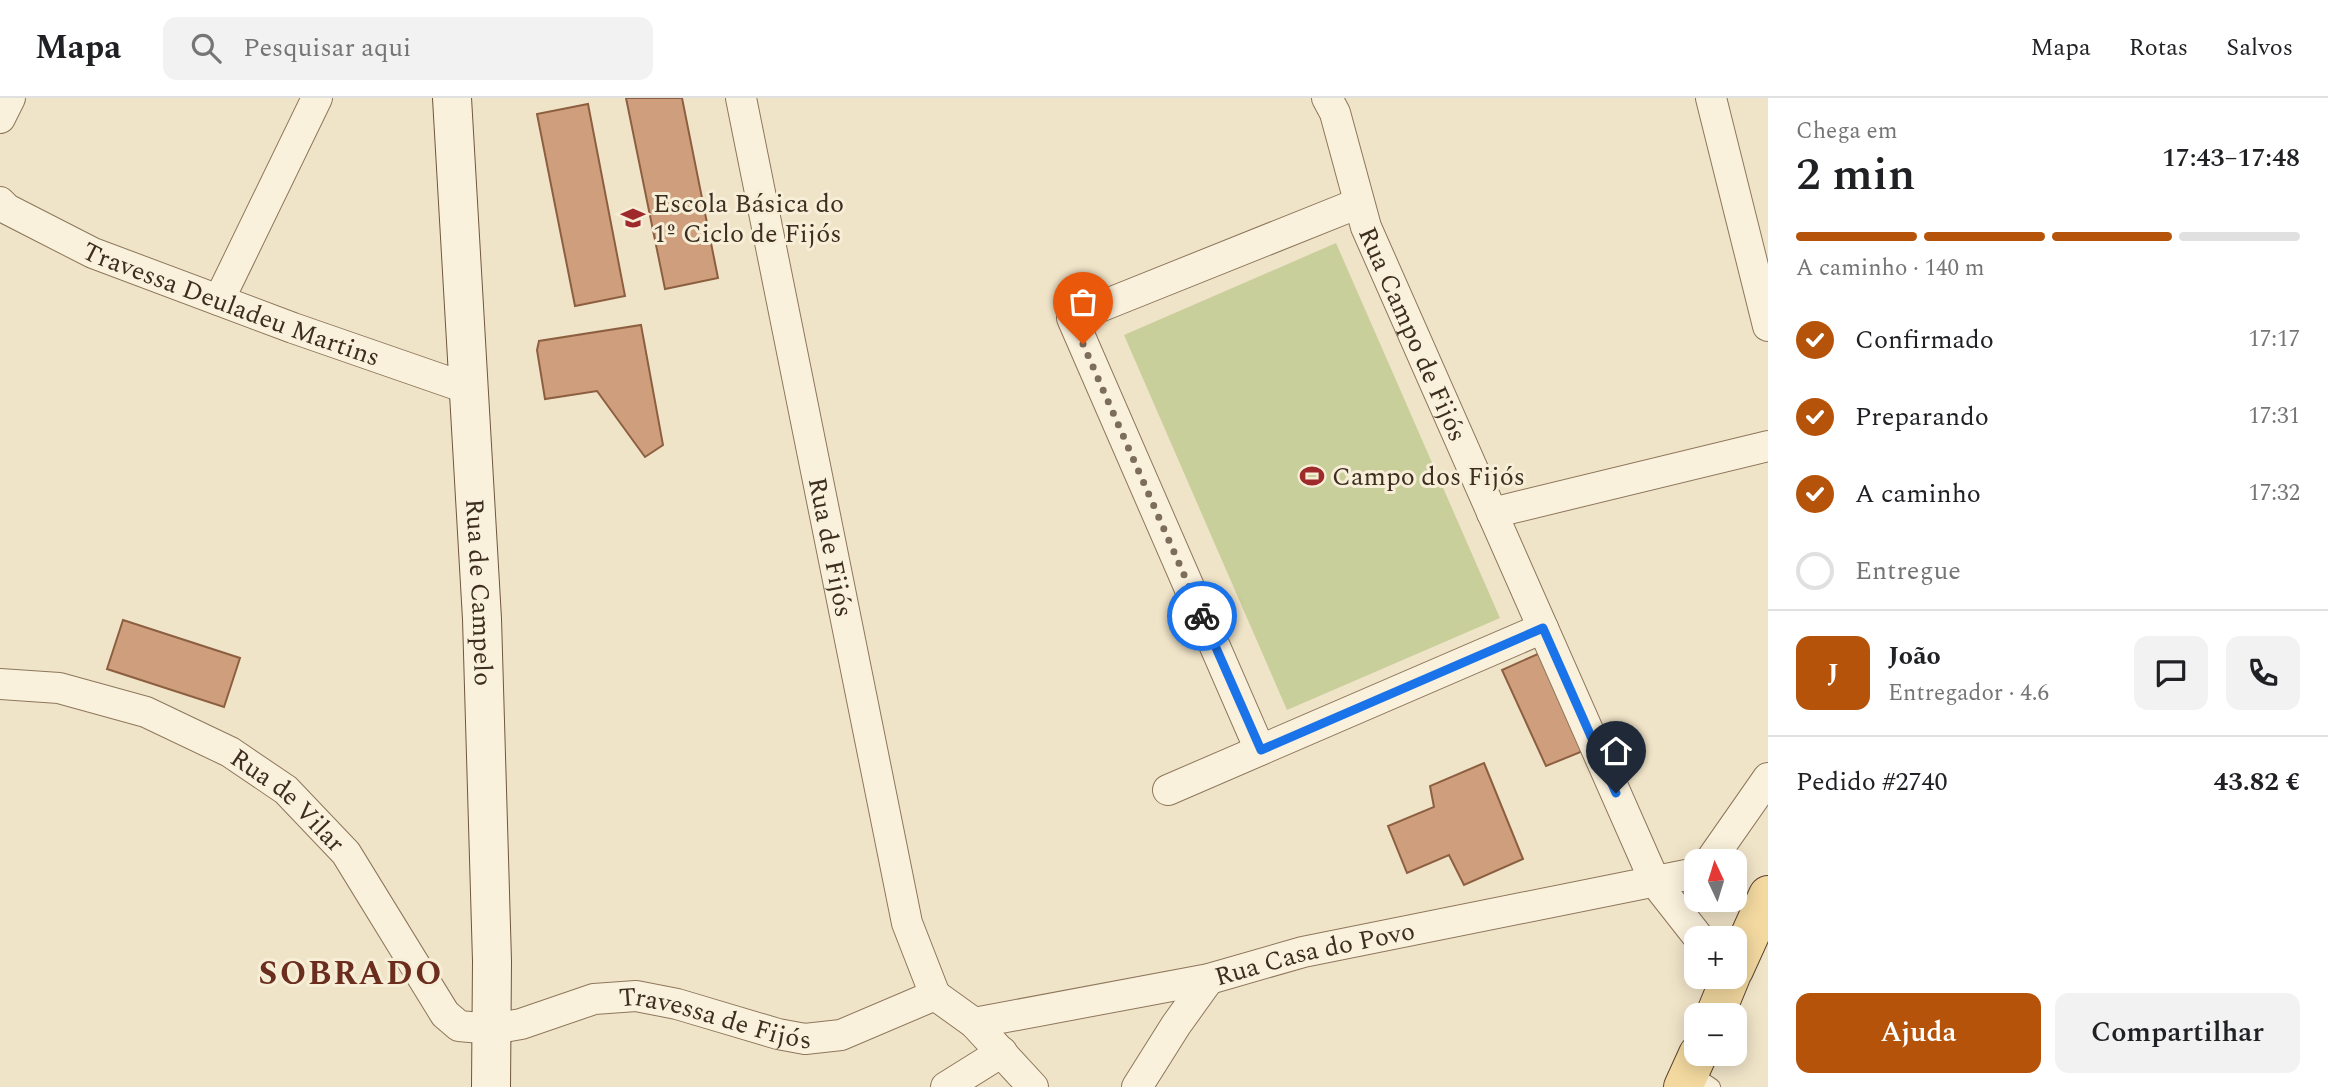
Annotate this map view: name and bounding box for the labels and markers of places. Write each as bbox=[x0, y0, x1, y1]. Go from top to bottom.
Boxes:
place label: Escola Básica do 1º Ciclo de Fijós bbox=[653, 184, 844, 254]
school or university icon: Escola Básica do 1º Ciclo de Fijós bbox=[619, 204, 647, 232]
pin bbox=[1053, 272, 1113, 344]
place label: Campo dos Fijós bbox=[1332, 457, 1525, 497]
sports icon: Campo dos Fijós bbox=[1298, 462, 1326, 490]
pin bbox=[1586, 721, 1646, 793]

